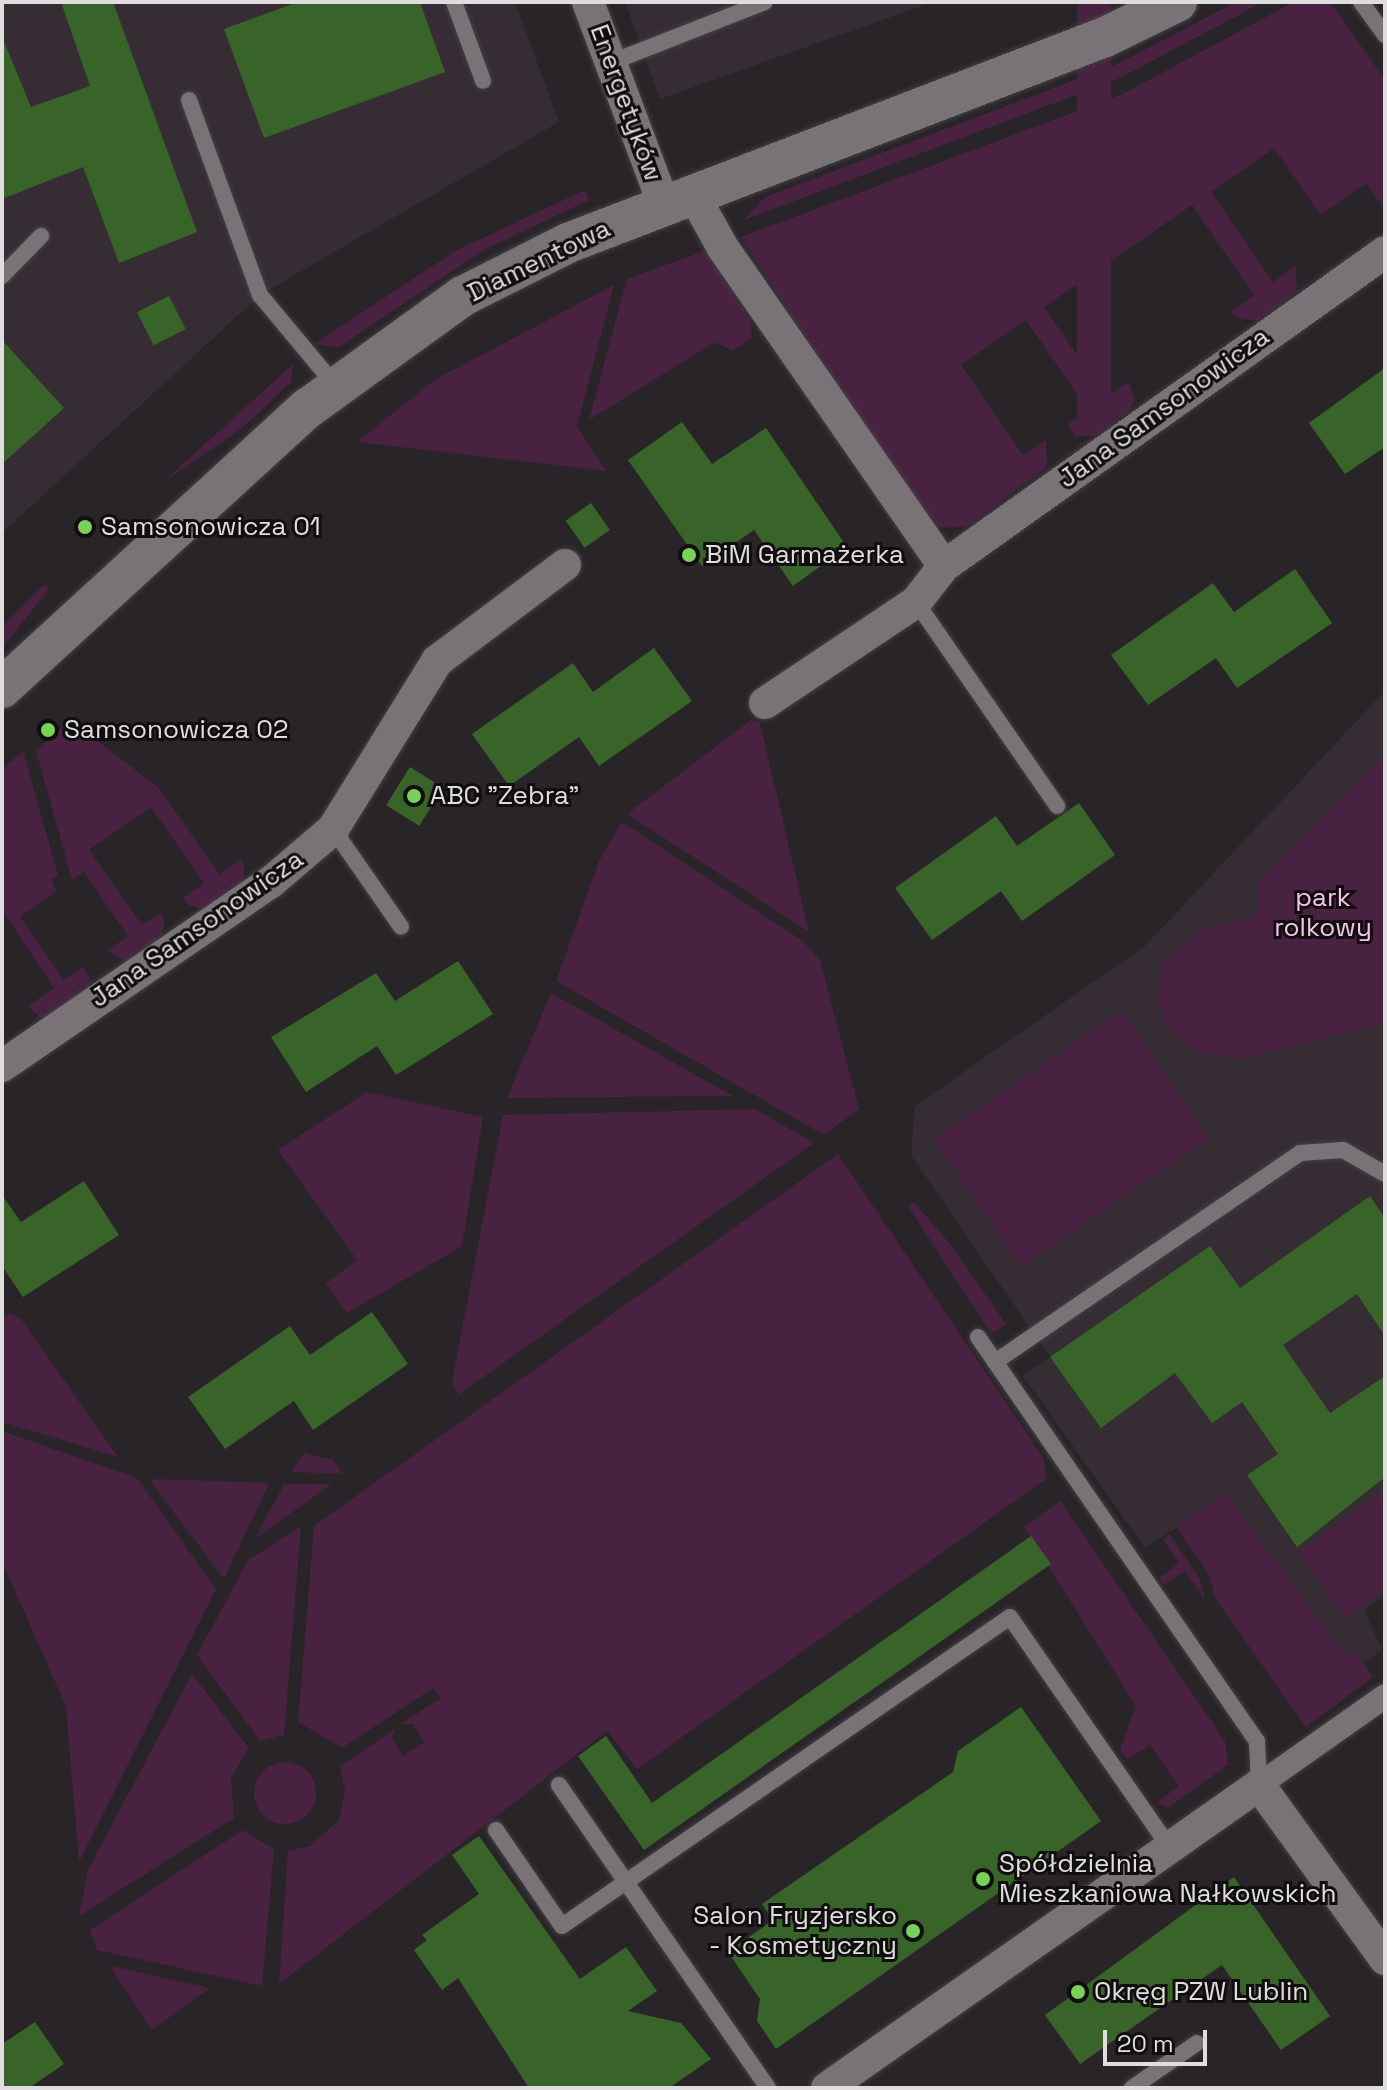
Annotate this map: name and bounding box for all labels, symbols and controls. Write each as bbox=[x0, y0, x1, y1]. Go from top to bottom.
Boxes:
street label: Energetyków bbox=[583, 20, 669, 186]
street label: Diamentowa bbox=[463, 213, 615, 309]
street label: Jana Samsonowicza bbox=[1053, 321, 1275, 495]
place label: Samsonowicza 01 bbox=[101, 511, 321, 543]
marker: Samsonowicza 01 bbox=[76, 518, 94, 536]
place label: BiM Garmażerka bbox=[705, 539, 904, 571]
marker: BiM Garmażerka bbox=[680, 546, 698, 564]
place label: Samsonowicza 02 bbox=[64, 714, 288, 746]
marker: Samsonowicza 02 bbox=[39, 721, 57, 739]
place label: ABC "Zebra" bbox=[430, 780, 579, 812]
marker: ABC "Zebra" bbox=[405, 787, 423, 805]
street label: Jana Samsonowicza bbox=[85, 844, 309, 1014]
park label: park rolkowy bbox=[1274, 882, 1372, 944]
place label: Spółdzielnia Mieszkaniowa Nałkowskich bbox=[999, 1848, 1336, 1910]
marker: Spółdzielnia Mieszkaniowa Nałkowskich bbox=[974, 1870, 992, 1888]
place label: Salon Fryzjersko - Kosmetyczny bbox=[693, 1900, 897, 1962]
marker: Salon Fryzjersko - Kosmetyczny bbox=[904, 1922, 922, 1940]
place label: Okręg PZW Lublin bbox=[1094, 1976, 1308, 2008]
marker: Okręg PZW Lublin bbox=[1069, 1983, 1087, 2001]
scale bar bbox=[1107, 2014, 1211, 2064]
text: 20 m bbox=[1117, 2028, 1174, 2059]

